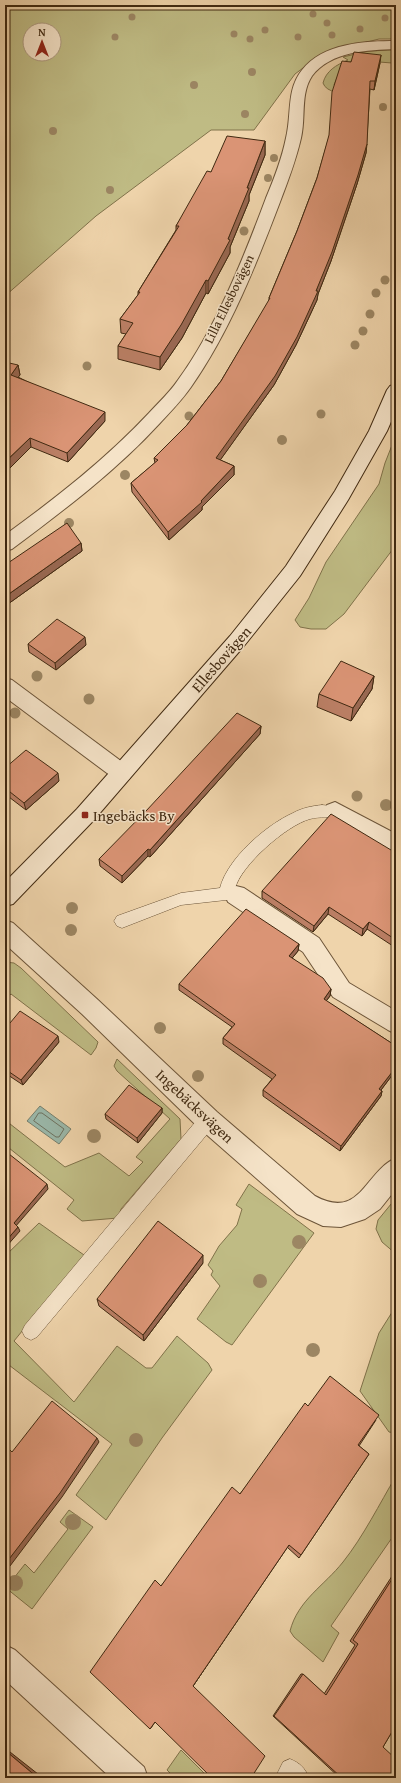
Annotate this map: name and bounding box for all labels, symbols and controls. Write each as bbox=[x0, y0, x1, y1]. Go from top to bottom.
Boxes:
north arrow bbox=[22, 22, 62, 62]
text: N bbox=[38, 24, 46, 40]
street label: Lilla Ellesbovägen bbox=[199, 251, 259, 347]
street label: Ellesbovägen bbox=[186, 621, 256, 697]
place label: Ingebäcks By bbox=[93, 805, 175, 826]
marker: Ingebäcks By bbox=[80, 810, 90, 820]
street label: Ingebäcksvägen bbox=[151, 1064, 239, 1148]

